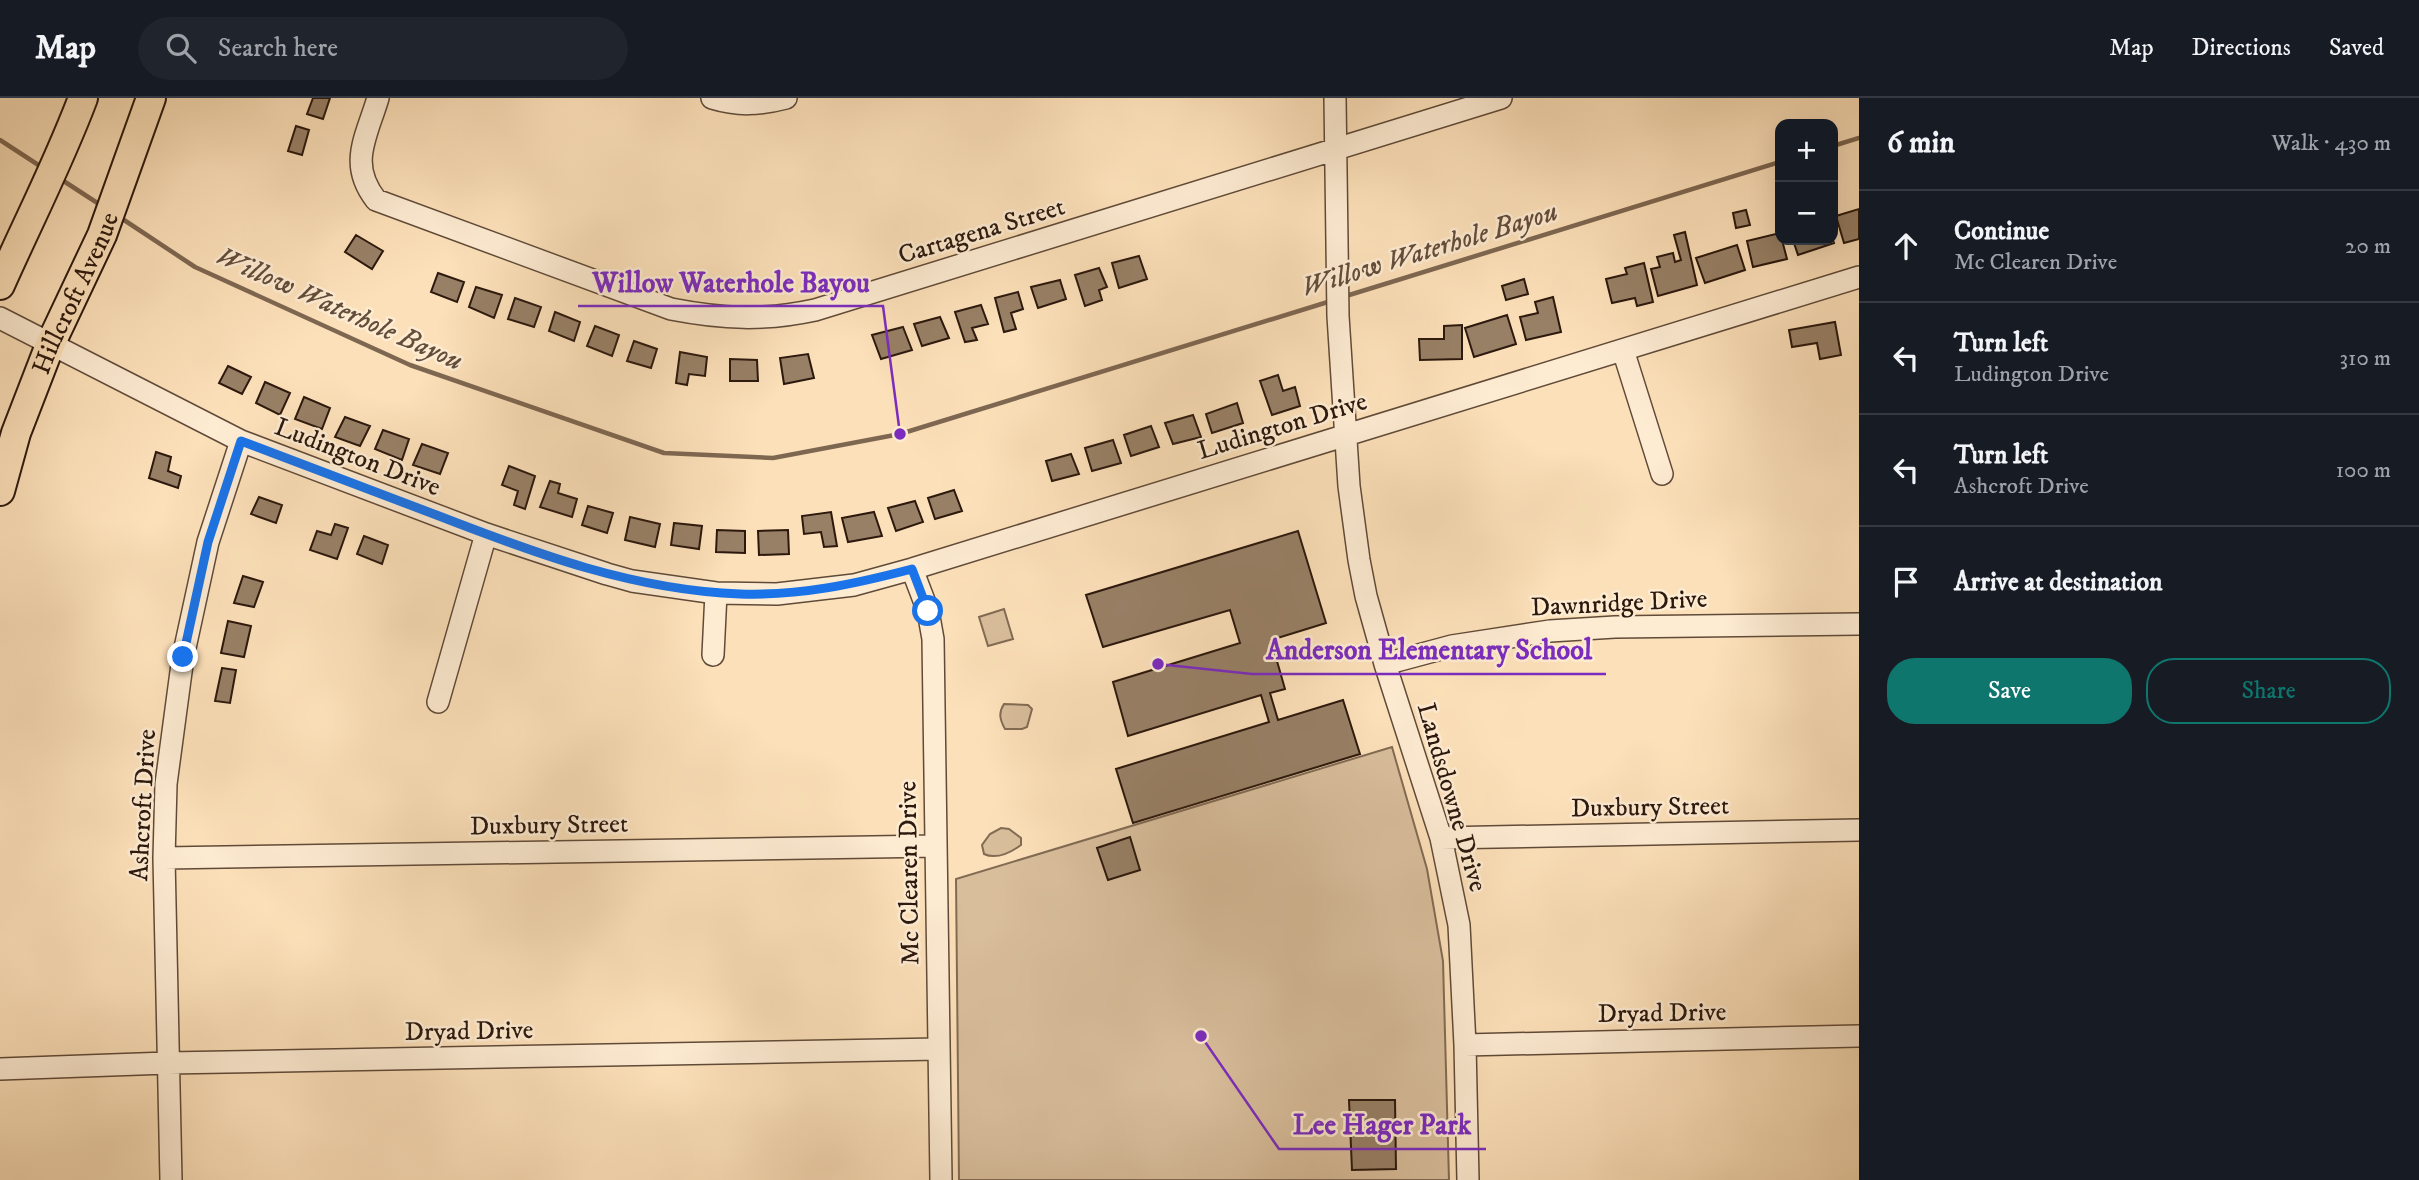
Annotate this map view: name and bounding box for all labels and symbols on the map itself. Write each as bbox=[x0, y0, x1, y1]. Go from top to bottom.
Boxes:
street label: Cartagena Street bbox=[894, 190, 1069, 272]
water label: Willow Waterhole Bayou bbox=[1297, 194, 1562, 305]
street label: Hillcroft Avenue bbox=[25, 208, 127, 379]
water label: Willow Waterhole Bayou bbox=[211, 238, 468, 379]
callout: Willow Waterhole Bayou bbox=[578, 257, 883, 306]
text: Willow Waterhole Bayou bbox=[591, 266, 870, 301]
street label: Ludington Drive bbox=[1194, 385, 1371, 468]
street label: Ludington Drive bbox=[270, 411, 445, 504]
street label: Dawnridge Drive bbox=[1530, 582, 1708, 625]
route start bbox=[912, 595, 943, 626]
callout: Anderson Elementary School bbox=[1252, 625, 1606, 674]
text: Anderson Elementary School bbox=[1265, 633, 1593, 668]
route end bbox=[167, 641, 198, 672]
street label: Landsdowne Drive bbox=[1409, 699, 1494, 896]
street label: Ashcroft Drive bbox=[123, 728, 164, 882]
street label: Mc Clearen Drive bbox=[891, 780, 928, 965]
street label: Duxbury Street bbox=[1570, 790, 1730, 825]
street label: Duxbury Street bbox=[469, 808, 629, 843]
street label: Dryad Drive bbox=[1597, 996, 1727, 1031]
street label: Dryad Drive bbox=[404, 1014, 534, 1049]
callout: Lee Hager Park bbox=[1279, 1100, 1486, 1149]
text: Lee Hager Park bbox=[1293, 1108, 1472, 1143]

